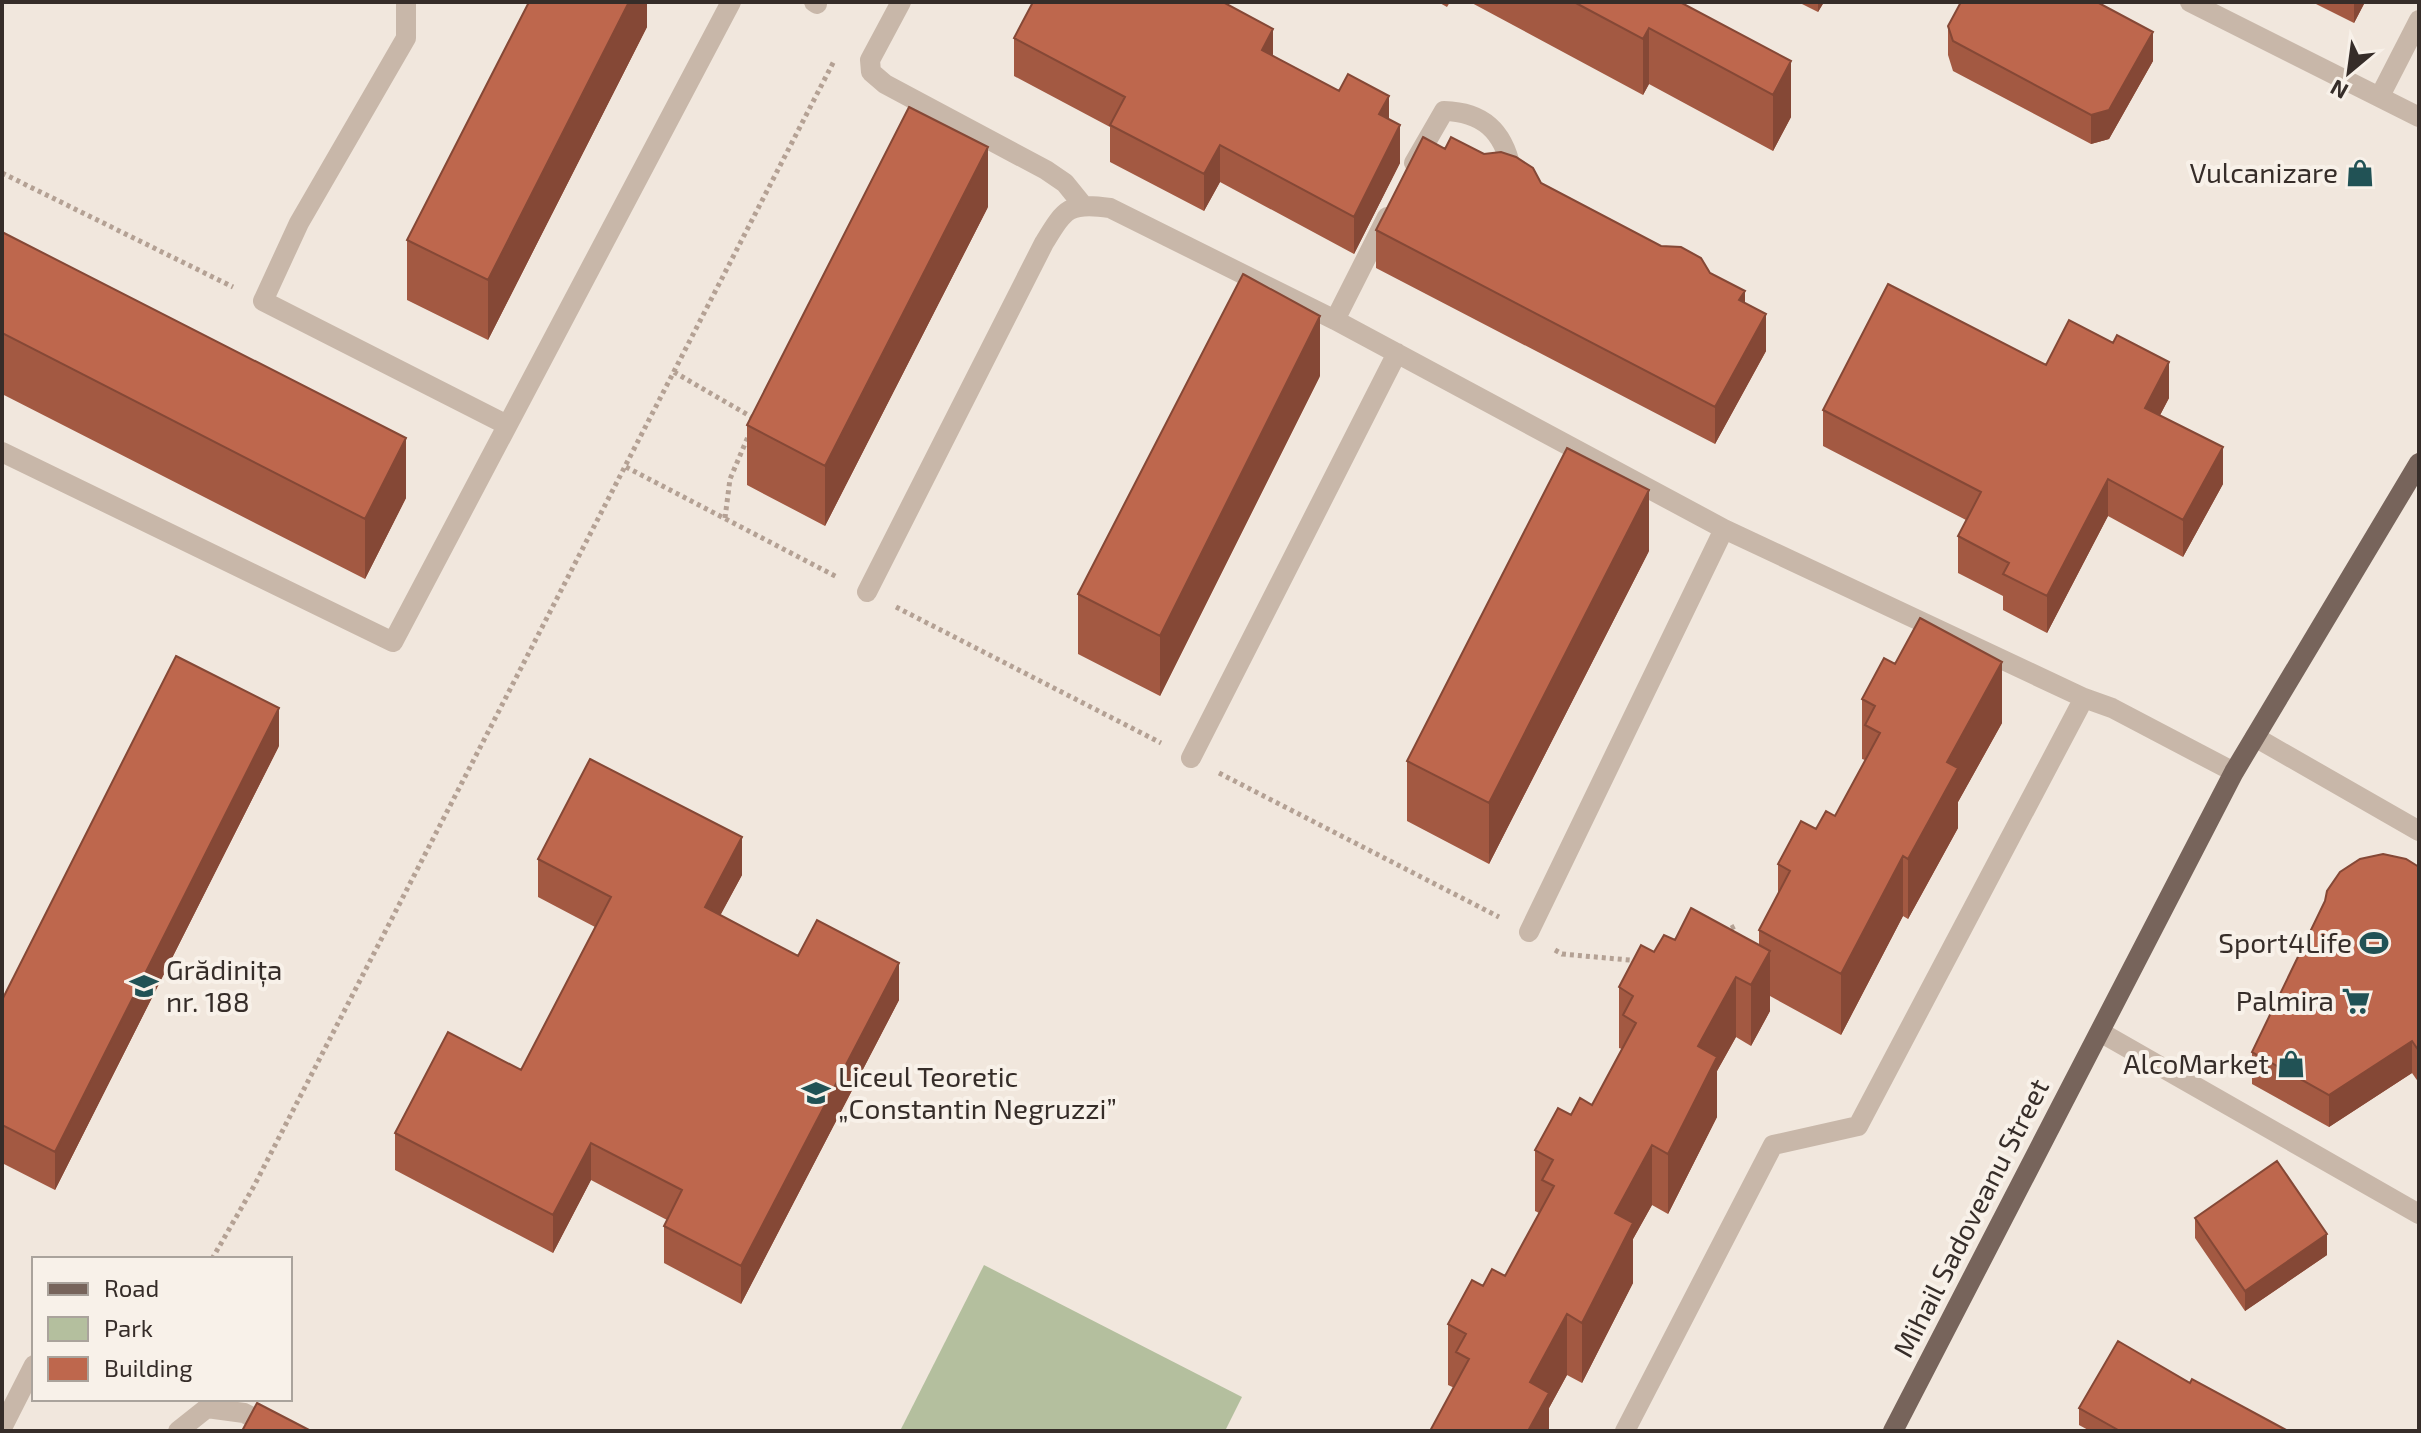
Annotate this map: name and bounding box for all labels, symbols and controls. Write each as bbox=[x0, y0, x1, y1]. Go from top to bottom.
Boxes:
north arrow bbox=[2309, 32, 2389, 112]
text: N bbox=[2326, 75, 2352, 106]
place label: Vulcanizare bbox=[2190, 155, 2338, 189]
shop icon: Vulcanizare bbox=[2345, 158, 2375, 188]
place label: Sport4Life bbox=[2218, 925, 2352, 959]
sports icon: Sport4Life bbox=[2359, 928, 2389, 958]
place label: Grădinița nr. 188 bbox=[166, 952, 282, 1018]
school or university icon: Grădinița nr. 188 bbox=[129, 971, 159, 1001]
place label: Palmira bbox=[2236, 983, 2334, 1017]
supermarket icon: Palmira bbox=[2341, 986, 2371, 1016]
place label: AlcoMarket bbox=[2123, 1046, 2269, 1080]
shop icon: AlcoMarket bbox=[2276, 1049, 2306, 1079]
place label: Liceul Teoretic „Constantin Negruzzi” bbox=[838, 1059, 1117, 1125]
street label: Mihail Sadoveanu Street bbox=[1885, 1073, 2055, 1363]
school or university icon: Liceul Teoretic „Constantin Negruzzi” bbox=[801, 1078, 831, 1108]
legend bbox=[32, 1257, 292, 1401]
text: Road bbox=[104, 1273, 159, 1302]
text: Park bbox=[104, 1313, 153, 1342]
text: Building bbox=[104, 1353, 193, 1382]

